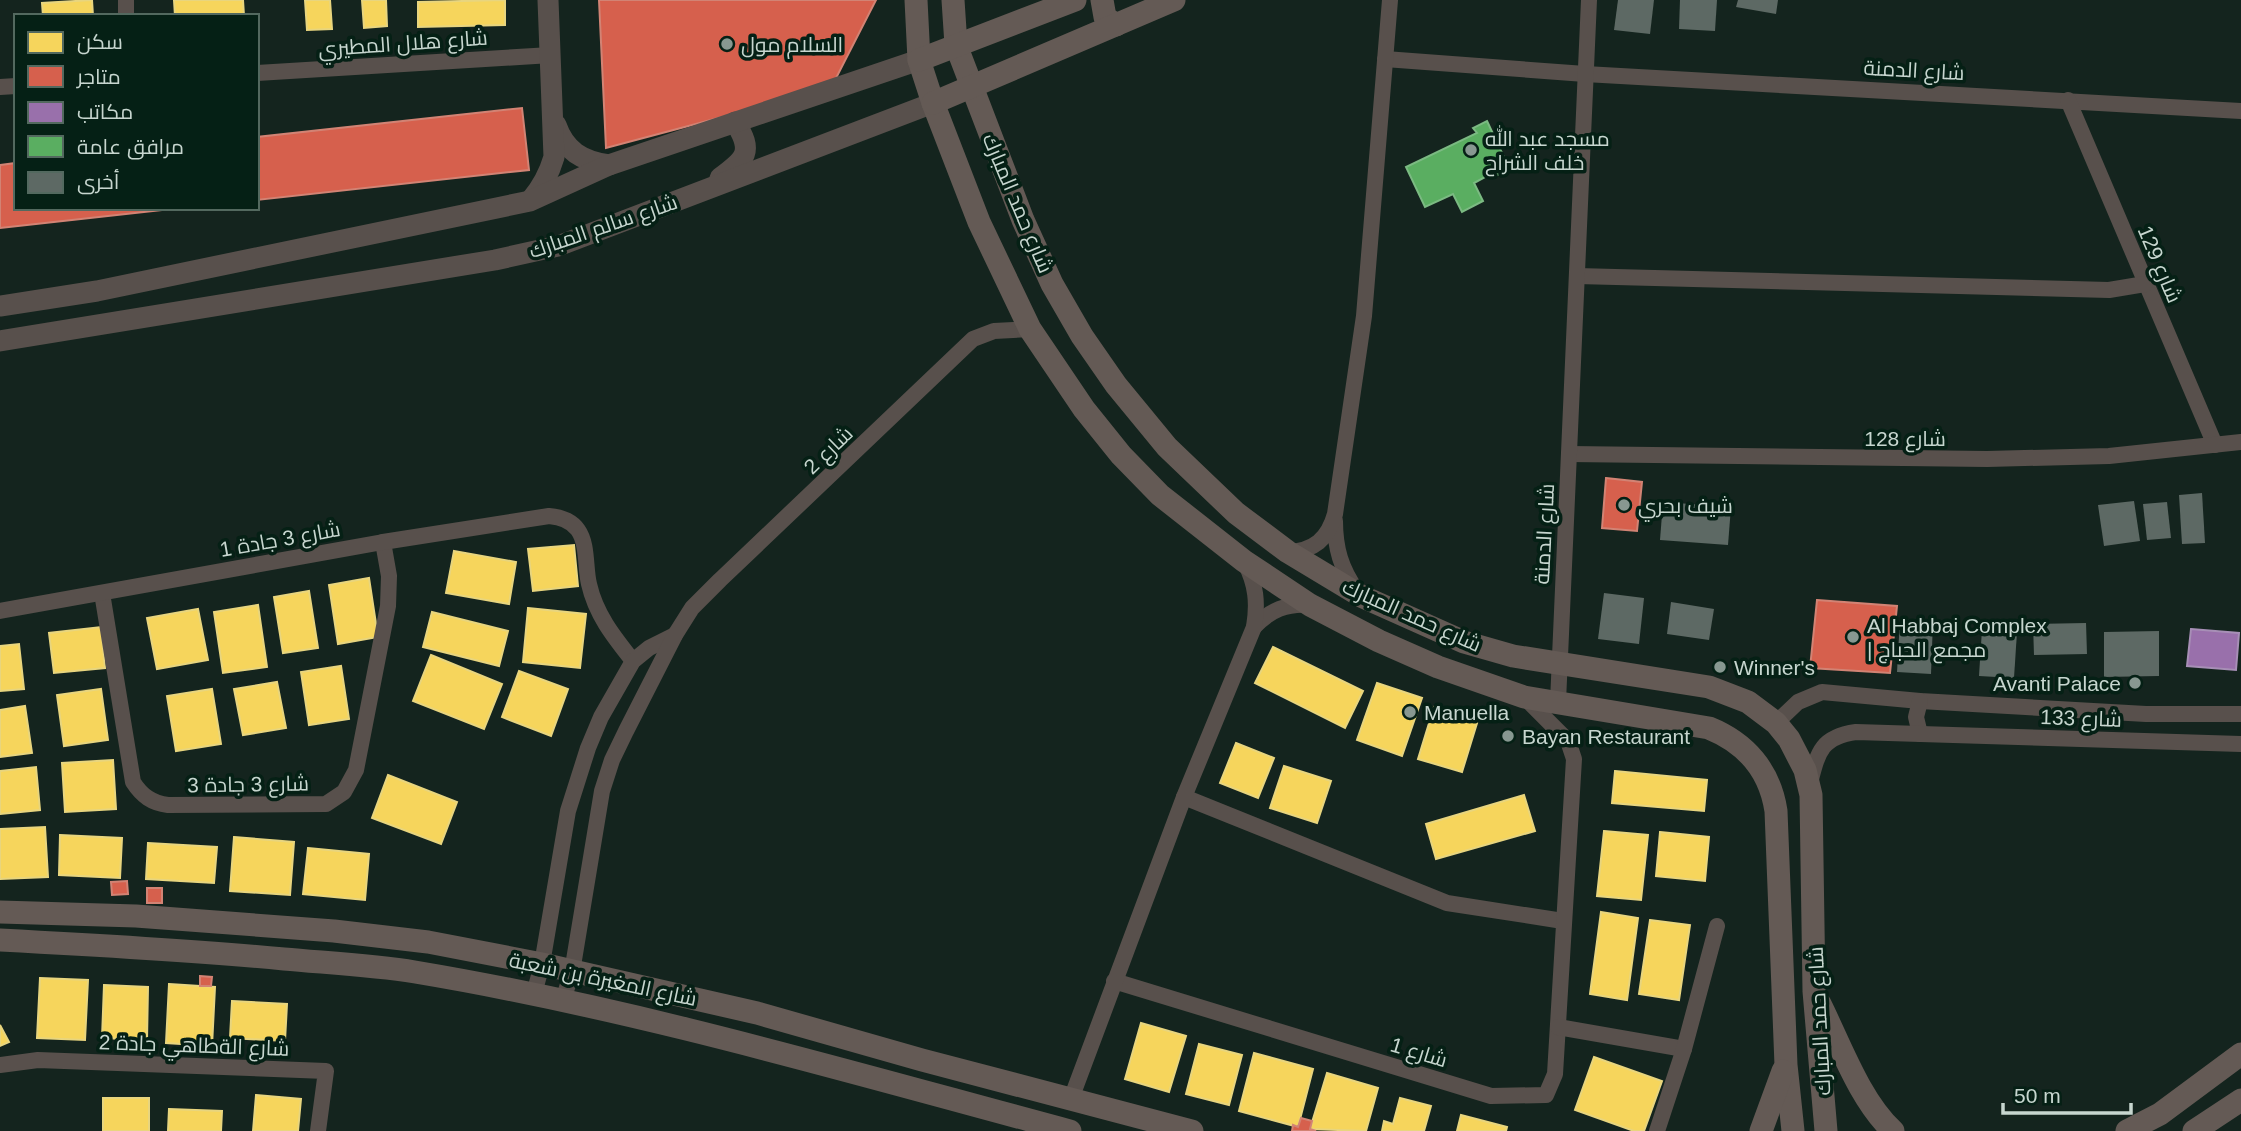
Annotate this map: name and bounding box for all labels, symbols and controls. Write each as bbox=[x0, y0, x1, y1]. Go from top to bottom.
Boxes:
legend bbox=[14, 14, 259, 210]
street label: شارع هلال المطيري bbox=[318, 26, 489, 65]
text: سكن bbox=[77, 30, 123, 55]
place label: السلام مول bbox=[741, 33, 843, 59]
marker: السلام مول bbox=[719, 36, 735, 52]
street label: شارع الدمنة bbox=[1863, 56, 1965, 87]
text: متاجر bbox=[76, 65, 121, 89]
text: مكاتب bbox=[77, 100, 133, 123]
place label: مسجد عبد الله خلف الشراح bbox=[1485, 125, 1610, 177]
street label: شارع حمد المبارك bbox=[975, 130, 1058, 277]
text: مرافق عامة bbox=[77, 135, 184, 160]
marker: مسجد عبد الله خلف الشراح bbox=[1463, 142, 1479, 158]
text: أخرى bbox=[77, 169, 119, 195]
street label: شارع سالم المبارك bbox=[526, 190, 681, 265]
street label: شارع 129 bbox=[2131, 222, 2187, 307]
street label: شارع 2 bbox=[799, 422, 859, 481]
street label: شارع 128 bbox=[1864, 427, 1946, 453]
street label: شارع الدمنة bbox=[1530, 483, 1561, 585]
place label: شيف بحري bbox=[1638, 494, 1733, 522]
marker: شيف بحري bbox=[1616, 497, 1632, 513]
street label: شارع 3 جادة 1 bbox=[218, 517, 343, 564]
street label: شارع حمد المبارك bbox=[1338, 574, 1485, 659]
place label: Al Habbaj Complex | مجمع الحباج bbox=[1867, 614, 2047, 664]
marker: Al Habbaj Complex | مجمع الحباج bbox=[1845, 629, 1861, 645]
place label: Winner's bbox=[1734, 656, 1815, 679]
marker: Winner's bbox=[1712, 659, 1728, 675]
place label: Avanti Palace bbox=[1993, 672, 2121, 695]
marker: Avanti Palace bbox=[2127, 675, 2143, 691]
place label: Manuella bbox=[1424, 701, 1510, 724]
marker: Manuella bbox=[1402, 704, 1418, 720]
street label: شارع 133 bbox=[2040, 705, 2122, 734]
place label: Bayan Restaurant bbox=[1522, 725, 1690, 748]
marker: Bayan Restaurant bbox=[1500, 728, 1516, 744]
street label: شارع 3 جادة 3 bbox=[187, 771, 309, 800]
street label: شارع حمد المبارك bbox=[1804, 946, 1837, 1096]
street label: شارع المغيرة بن شعبة bbox=[506, 948, 699, 1013]
street label: شارع الةطاهي جادة 2 bbox=[98, 1030, 290, 1065]
street label: شارع 1 bbox=[1387, 1032, 1450, 1074]
scale bar bbox=[2003, 1072, 2131, 1116]
text: 50 m bbox=[2014, 1084, 2061, 1107]

